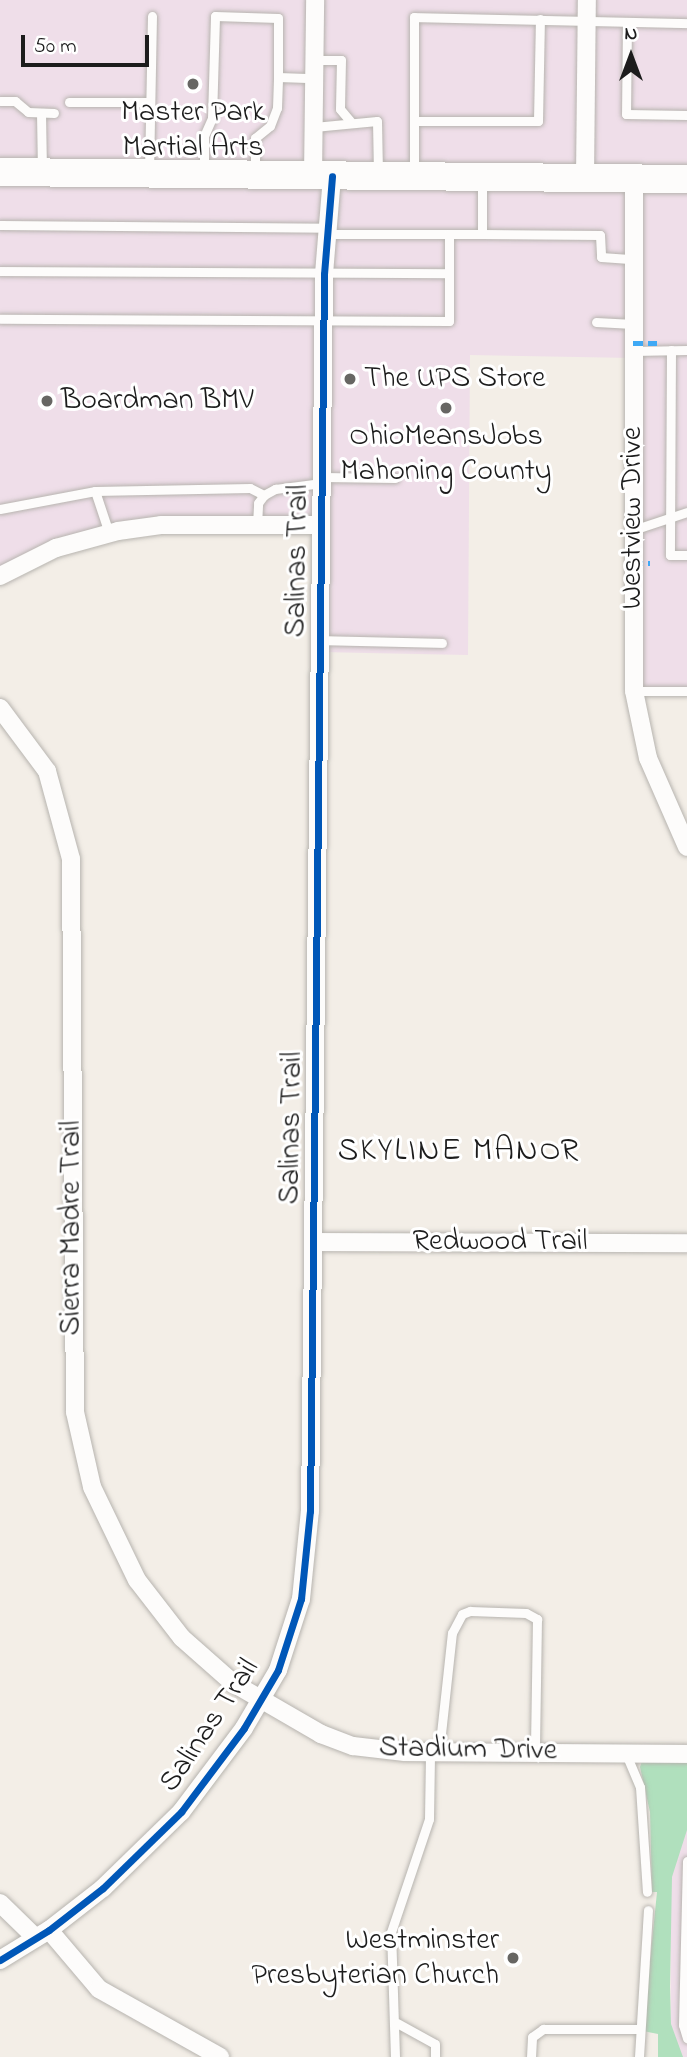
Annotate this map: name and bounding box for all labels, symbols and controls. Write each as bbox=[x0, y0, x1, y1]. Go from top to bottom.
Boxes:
scale bar bbox=[24, 21, 152, 65]
north arrow bbox=[596, 21, 666, 91]
text: N bbox=[625, 21, 637, 48]
text: 50 m bbox=[34, 32, 77, 62]
marker: Master Park Martial Arts bbox=[185, 76, 201, 92]
place label: Master Park Martial Arts bbox=[121, 95, 265, 166]
place label: The UPS Store bbox=[364, 361, 545, 397]
marker: The UPS Store bbox=[342, 371, 358, 387]
place label: Boardman BMV bbox=[61, 383, 253, 419]
marker: Boardman BMV bbox=[39, 393, 55, 409]
marker: OhioMeansJobs Mahoning County bbox=[438, 400, 454, 416]
place label: OhioMeansJobs Mahoning County bbox=[341, 419, 551, 490]
street label: Westview Drive bbox=[615, 427, 651, 609]
street label: Salinas Trail bbox=[279, 484, 317, 638]
street label: Salinas Trail bbox=[273, 1051, 311, 1205]
street label: Sierra Madre Trail bbox=[54, 1120, 90, 1336]
district label: SKYLINE MANOR bbox=[339, 1133, 579, 1171]
street label: Redwood Trail bbox=[413, 1224, 587, 1260]
street label: Salinas Trail bbox=[152, 1653, 268, 1799]
street label: Stadium Drive bbox=[379, 1730, 557, 1770]
place label: Westminster Presbyterian Church bbox=[252, 1923, 499, 1994]
marker: Westminster Presbyterian Church bbox=[505, 1950, 521, 1966]

